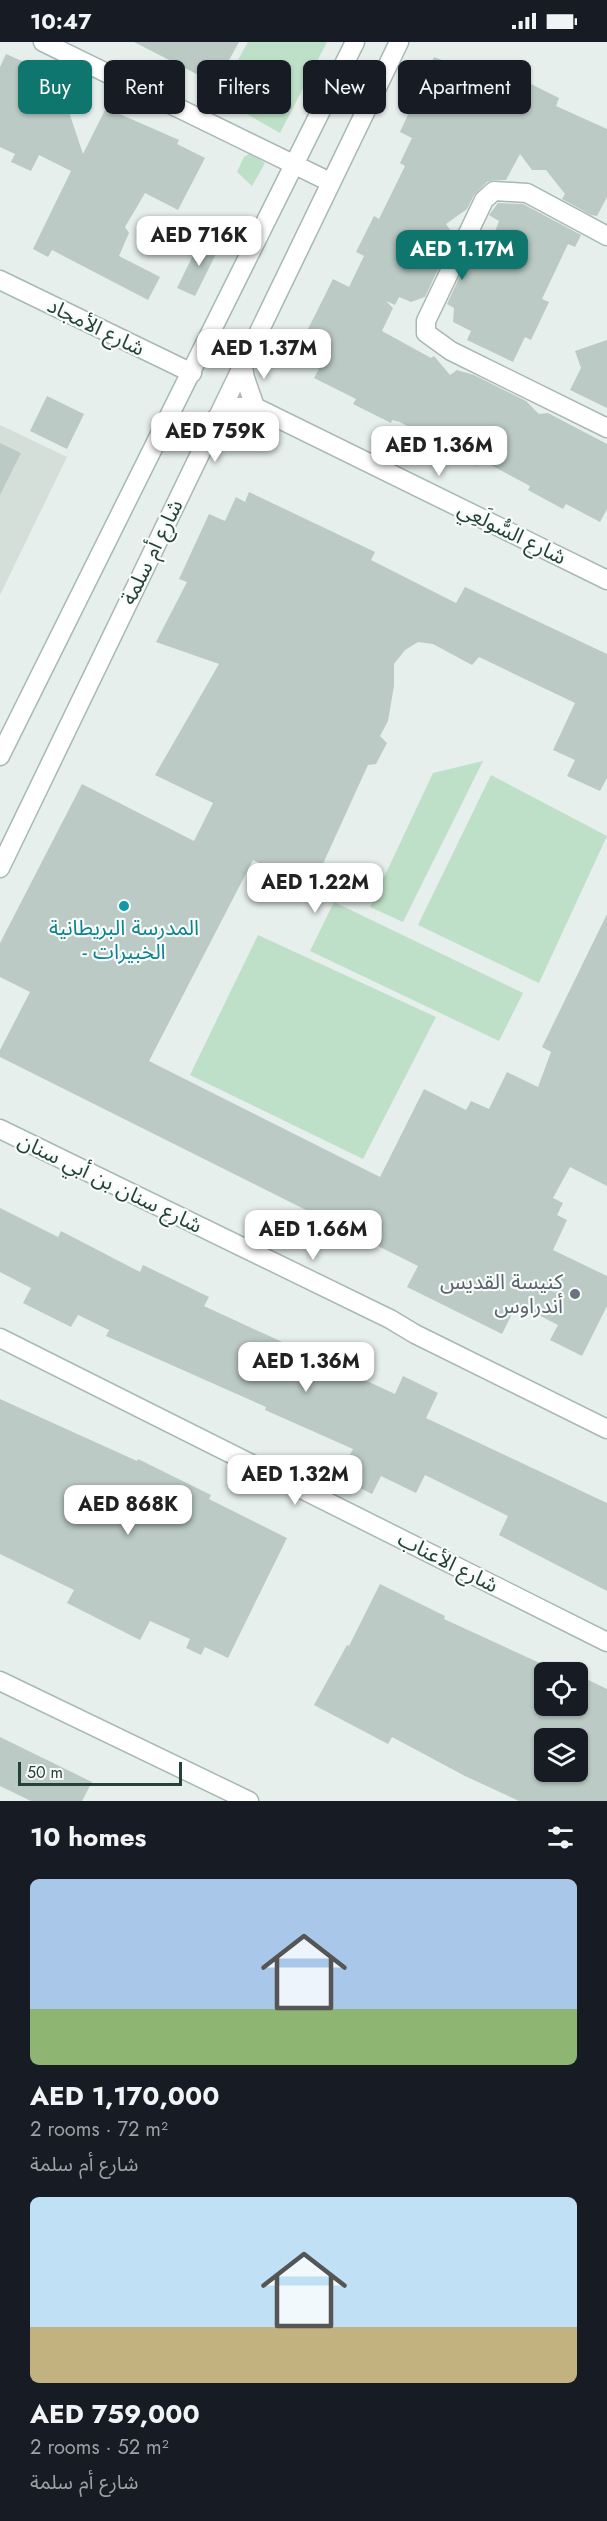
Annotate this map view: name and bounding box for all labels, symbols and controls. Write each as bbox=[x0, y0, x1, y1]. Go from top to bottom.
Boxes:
text: 10:47 bbox=[30, 5, 91, 37]
chip: Buy bbox=[18, 60, 92, 114]
chip: Rent bbox=[104, 60, 185, 114]
chip: Filters bbox=[197, 60, 291, 114]
chip: New bbox=[303, 60, 386, 114]
chip: Apartment bbox=[398, 60, 531, 114]
pin: AED 716K bbox=[137, 216, 261, 267]
text: AED 716K bbox=[150, 221, 248, 250]
pin: AED 1.17M bbox=[393, 230, 531, 281]
text: AED 1.17M bbox=[410, 235, 514, 264]
street label: شارع الأمجاد bbox=[42, 291, 150, 363]
pin: AED 1.37M bbox=[195, 329, 333, 380]
text: AED 1.37M bbox=[211, 334, 317, 363]
pin: AED 759K bbox=[153, 412, 277, 463]
text: AED 759K bbox=[165, 417, 265, 446]
pin: AED 1.36M bbox=[370, 426, 508, 477]
text: AED 1.36M bbox=[385, 431, 493, 460]
street label: شارع أم سلمة bbox=[114, 494, 191, 610]
street label: شارع السُّولَعِي bbox=[452, 494, 571, 573]
pin: AED 1.22M bbox=[246, 863, 384, 914]
text: AED 1.22M bbox=[261, 868, 369, 897]
marker: المدرسة البريطانية - الخبيرات bbox=[117, 899, 131, 913]
place label: المدرسة البريطانية - الخبيرات bbox=[49, 913, 199, 967]
street label: شارع سنان بن أبي سنان bbox=[12, 1125, 207, 1241]
pin: AED 1.66M bbox=[244, 1210, 382, 1261]
text: AED 1.66M bbox=[259, 1215, 367, 1244]
place label: كنيسة القديس أندراوس bbox=[440, 1267, 563, 1321]
marker: كنيسة القديس أندراوس bbox=[568, 1287, 582, 1301]
pin: AED 1.36M bbox=[237, 1342, 375, 1393]
text: AED 1.36M bbox=[252, 1347, 360, 1376]
pin: AED 1.32M bbox=[226, 1455, 364, 1506]
text: AED 1.32M bbox=[241, 1460, 349, 1489]
pin: AED 868K bbox=[66, 1485, 190, 1536]
text: AED 868K bbox=[78, 1490, 178, 1519]
street label: شارع الأعناب bbox=[393, 1524, 503, 1600]
map controls bbox=[534, 1662, 588, 1782]
button: locate bbox=[534, 1662, 588, 1716]
button: layers bbox=[534, 1728, 588, 1782]
scale bar bbox=[18, 1759, 182, 1786]
text: 50 m bbox=[27, 1761, 63, 1784]
text: 10 homes bbox=[30, 1818, 146, 1856]
icon: filters bbox=[544, 1821, 577, 1854]
icon: home bbox=[250, 1918, 358, 2026]
text: AED 1,170,000 bbox=[30, 2077, 220, 2115]
text: 2 rooms · 72 m² bbox=[30, 2115, 168, 2144]
text: شارع أم سلمة bbox=[30, 2150, 138, 2179]
icon: home bbox=[250, 2236, 358, 2344]
text: AED 759,000 bbox=[30, 2395, 200, 2433]
text: 2 rooms · 52 m² bbox=[30, 2433, 169, 2462]
text: شارع أم سلمة bbox=[30, 2468, 138, 2497]

